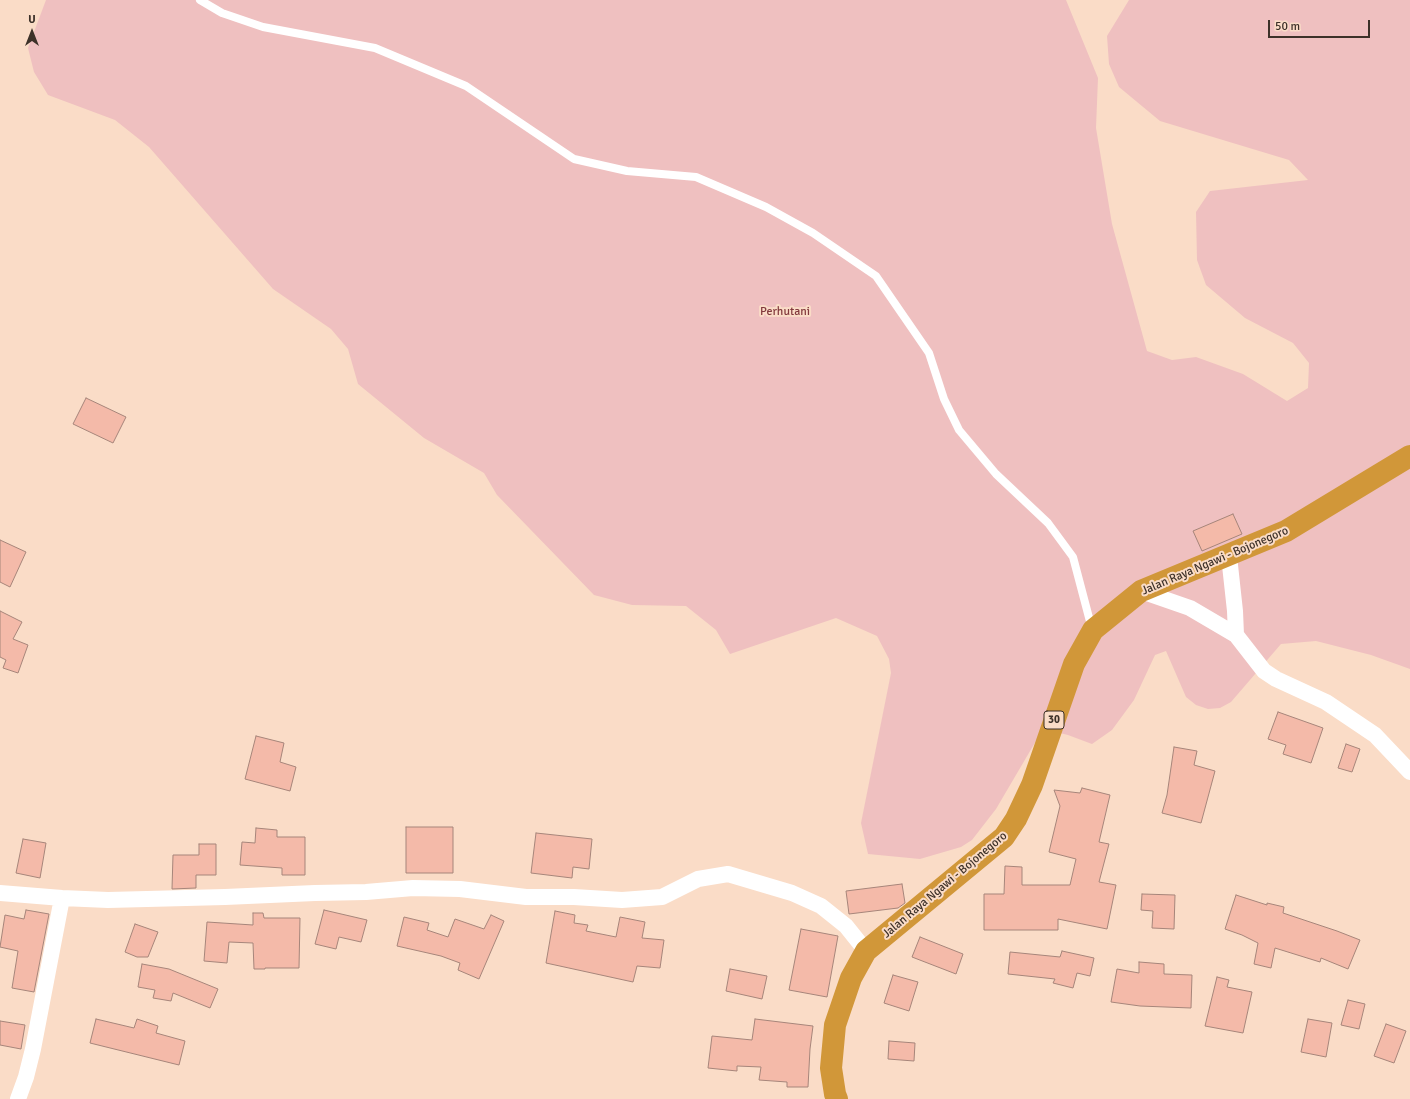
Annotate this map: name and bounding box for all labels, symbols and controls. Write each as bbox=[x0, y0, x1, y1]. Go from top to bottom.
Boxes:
north arrow bbox=[12, 12, 52, 52]
scale bar bbox=[1270, 12, 1372, 38]
text: U bbox=[28, 13, 36, 26]
text: 50 m bbox=[1275, 19, 1300, 34]
park label: Perhutani bbox=[760, 305, 810, 319]
street label: Jalan Raya Ngawi - Bojonegoro bbox=[1140, 524, 1290, 598]
road number: 30 bbox=[1044, 711, 1064, 729]
street label: Jalan Raya Ngawi - Bojonegoro bbox=[880, 829, 1010, 941]

